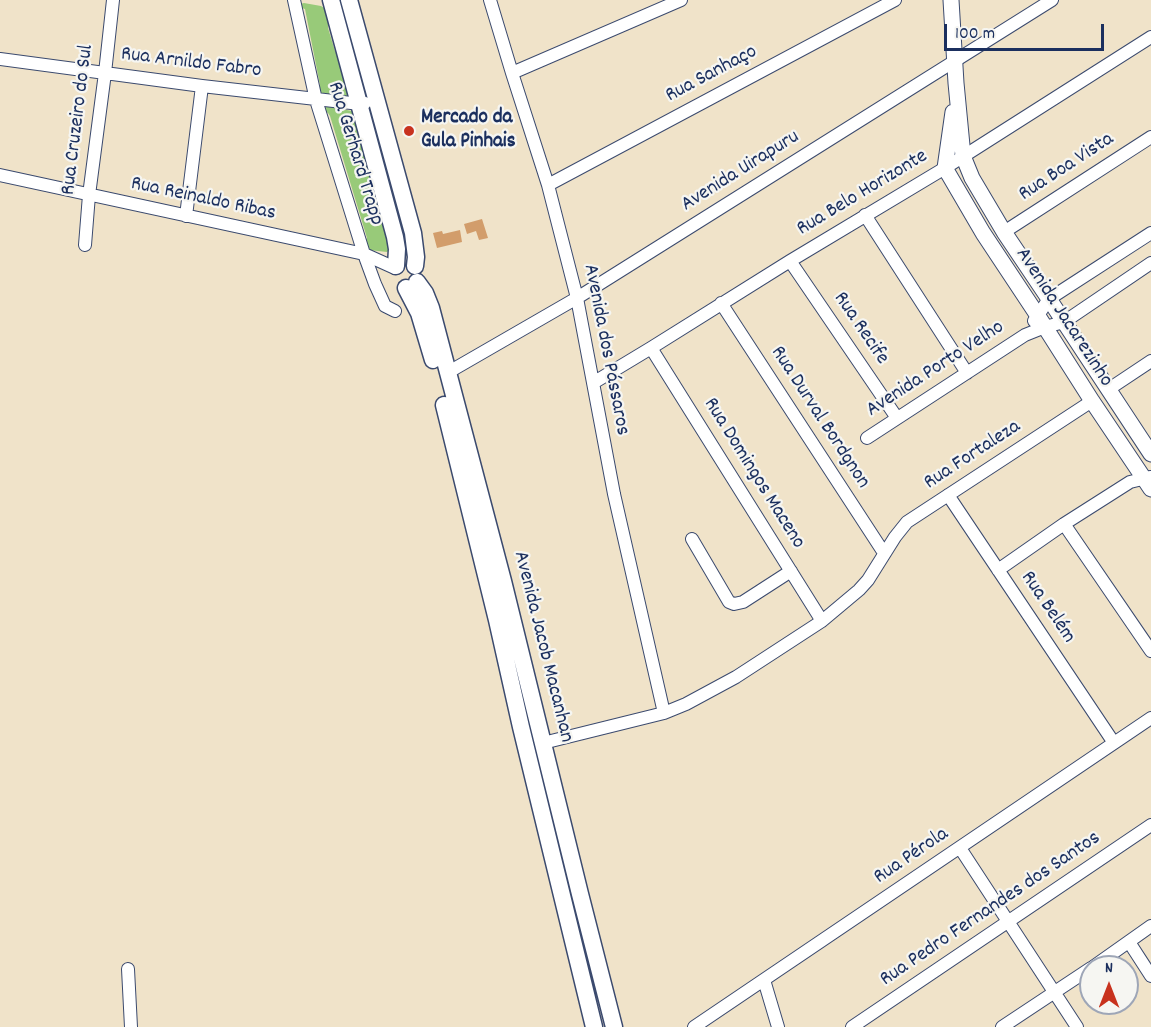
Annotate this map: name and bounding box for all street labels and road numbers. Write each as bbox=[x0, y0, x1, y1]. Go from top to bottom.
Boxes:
street label: Rua Sanhaço bbox=[662, 40, 762, 110]
street label: Rua Cruzeiro do Sul bbox=[57, 43, 101, 197]
street label: Rua Arnildo Fabro bbox=[119, 43, 263, 85]
street label: Rua Gerhard Trapp bbox=[320, 79, 388, 229]
street label: Avenida Uirapuru bbox=[677, 126, 805, 218]
street label: Rua Boa Vista bbox=[1015, 128, 1119, 208]
street label: Rua Belo Horizonte bbox=[793, 145, 933, 243]
street label: Rua Reinaldo Ribas bbox=[128, 172, 278, 228]
street label: Avenida Jacarezinho bbox=[1009, 244, 1117, 392]
street label: Avenida dos Pássaros bbox=[576, 262, 634, 438]
street label: Rua Recife bbox=[827, 288, 893, 370]
street label: Avenida Porto Velho bbox=[862, 316, 1010, 424]
street label: Rua Durval Bordgnon bbox=[764, 342, 874, 494]
street label: Rua Domingos Maceno bbox=[696, 394, 810, 554]
street label: Rua Fortaleza bbox=[920, 415, 1026, 497]
street label: Avenida Jacob Macanhan bbox=[506, 549, 578, 745]
street label: Rua Belém bbox=[1014, 567, 1080, 649]
street label: Rua Pérola bbox=[870, 823, 954, 891]
street label: Rua Pedro Fernandes dos Santos bbox=[876, 827, 1106, 993]

